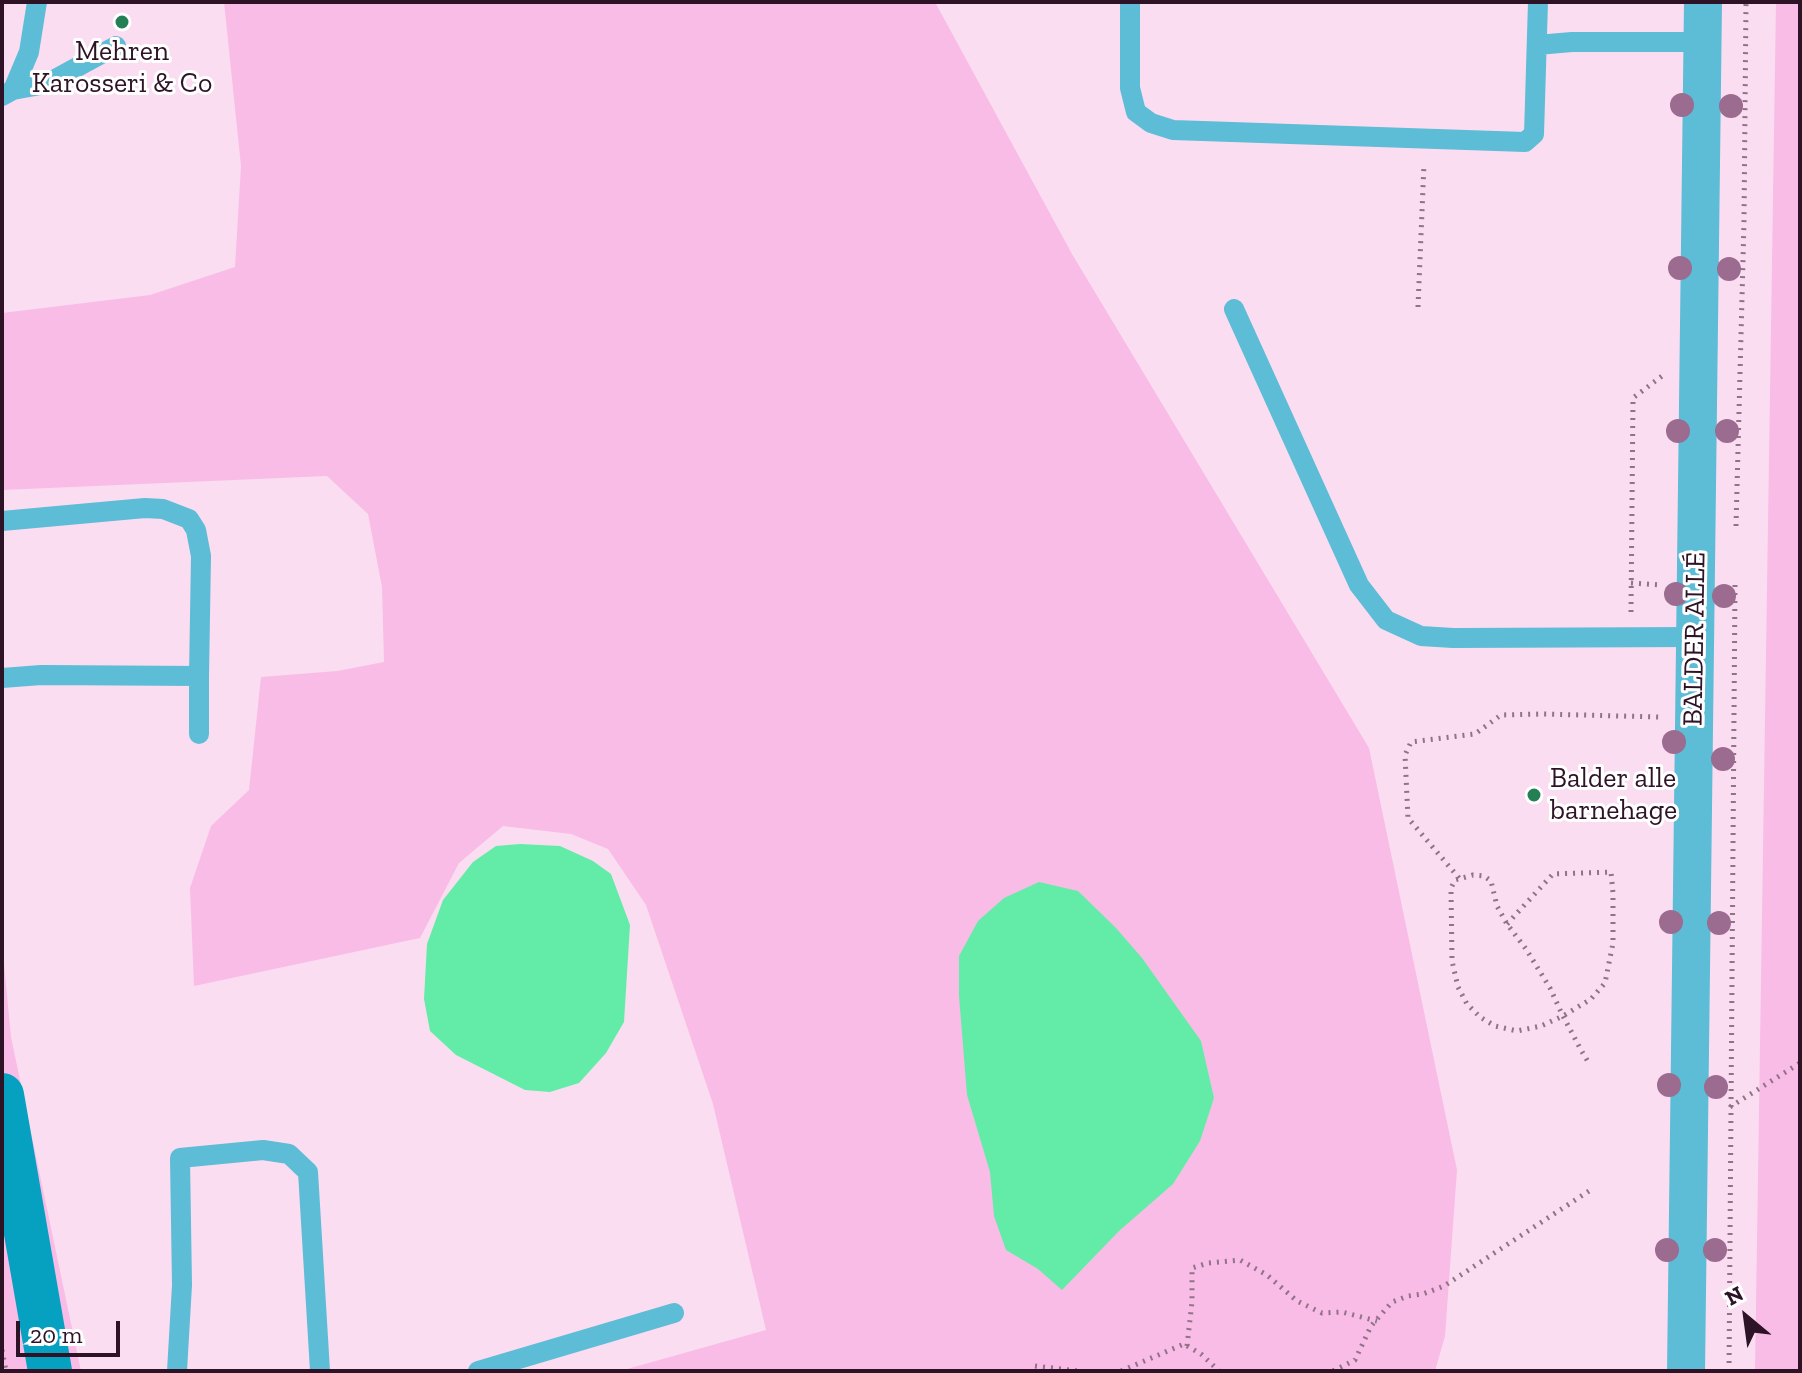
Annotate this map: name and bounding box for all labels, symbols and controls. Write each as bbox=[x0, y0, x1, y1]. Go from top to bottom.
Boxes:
marker: Mehren Karosseri & Co bbox=[113, 13, 131, 31]
place label: Mehren Karosseri & Co bbox=[32, 35, 212, 101]
street label: BALDER ALLÉ bbox=[1677, 552, 1713, 726]
place label: Balder alle barnehage bbox=[1550, 762, 1677, 828]
marker: Balder alle barnehage bbox=[1525, 786, 1543, 804]
north arrow bbox=[1706, 1277, 1786, 1357]
text: N bbox=[1720, 1280, 1748, 1311]
scale bar bbox=[20, 1305, 124, 1355]
text: 20 m bbox=[30, 1320, 82, 1349]

